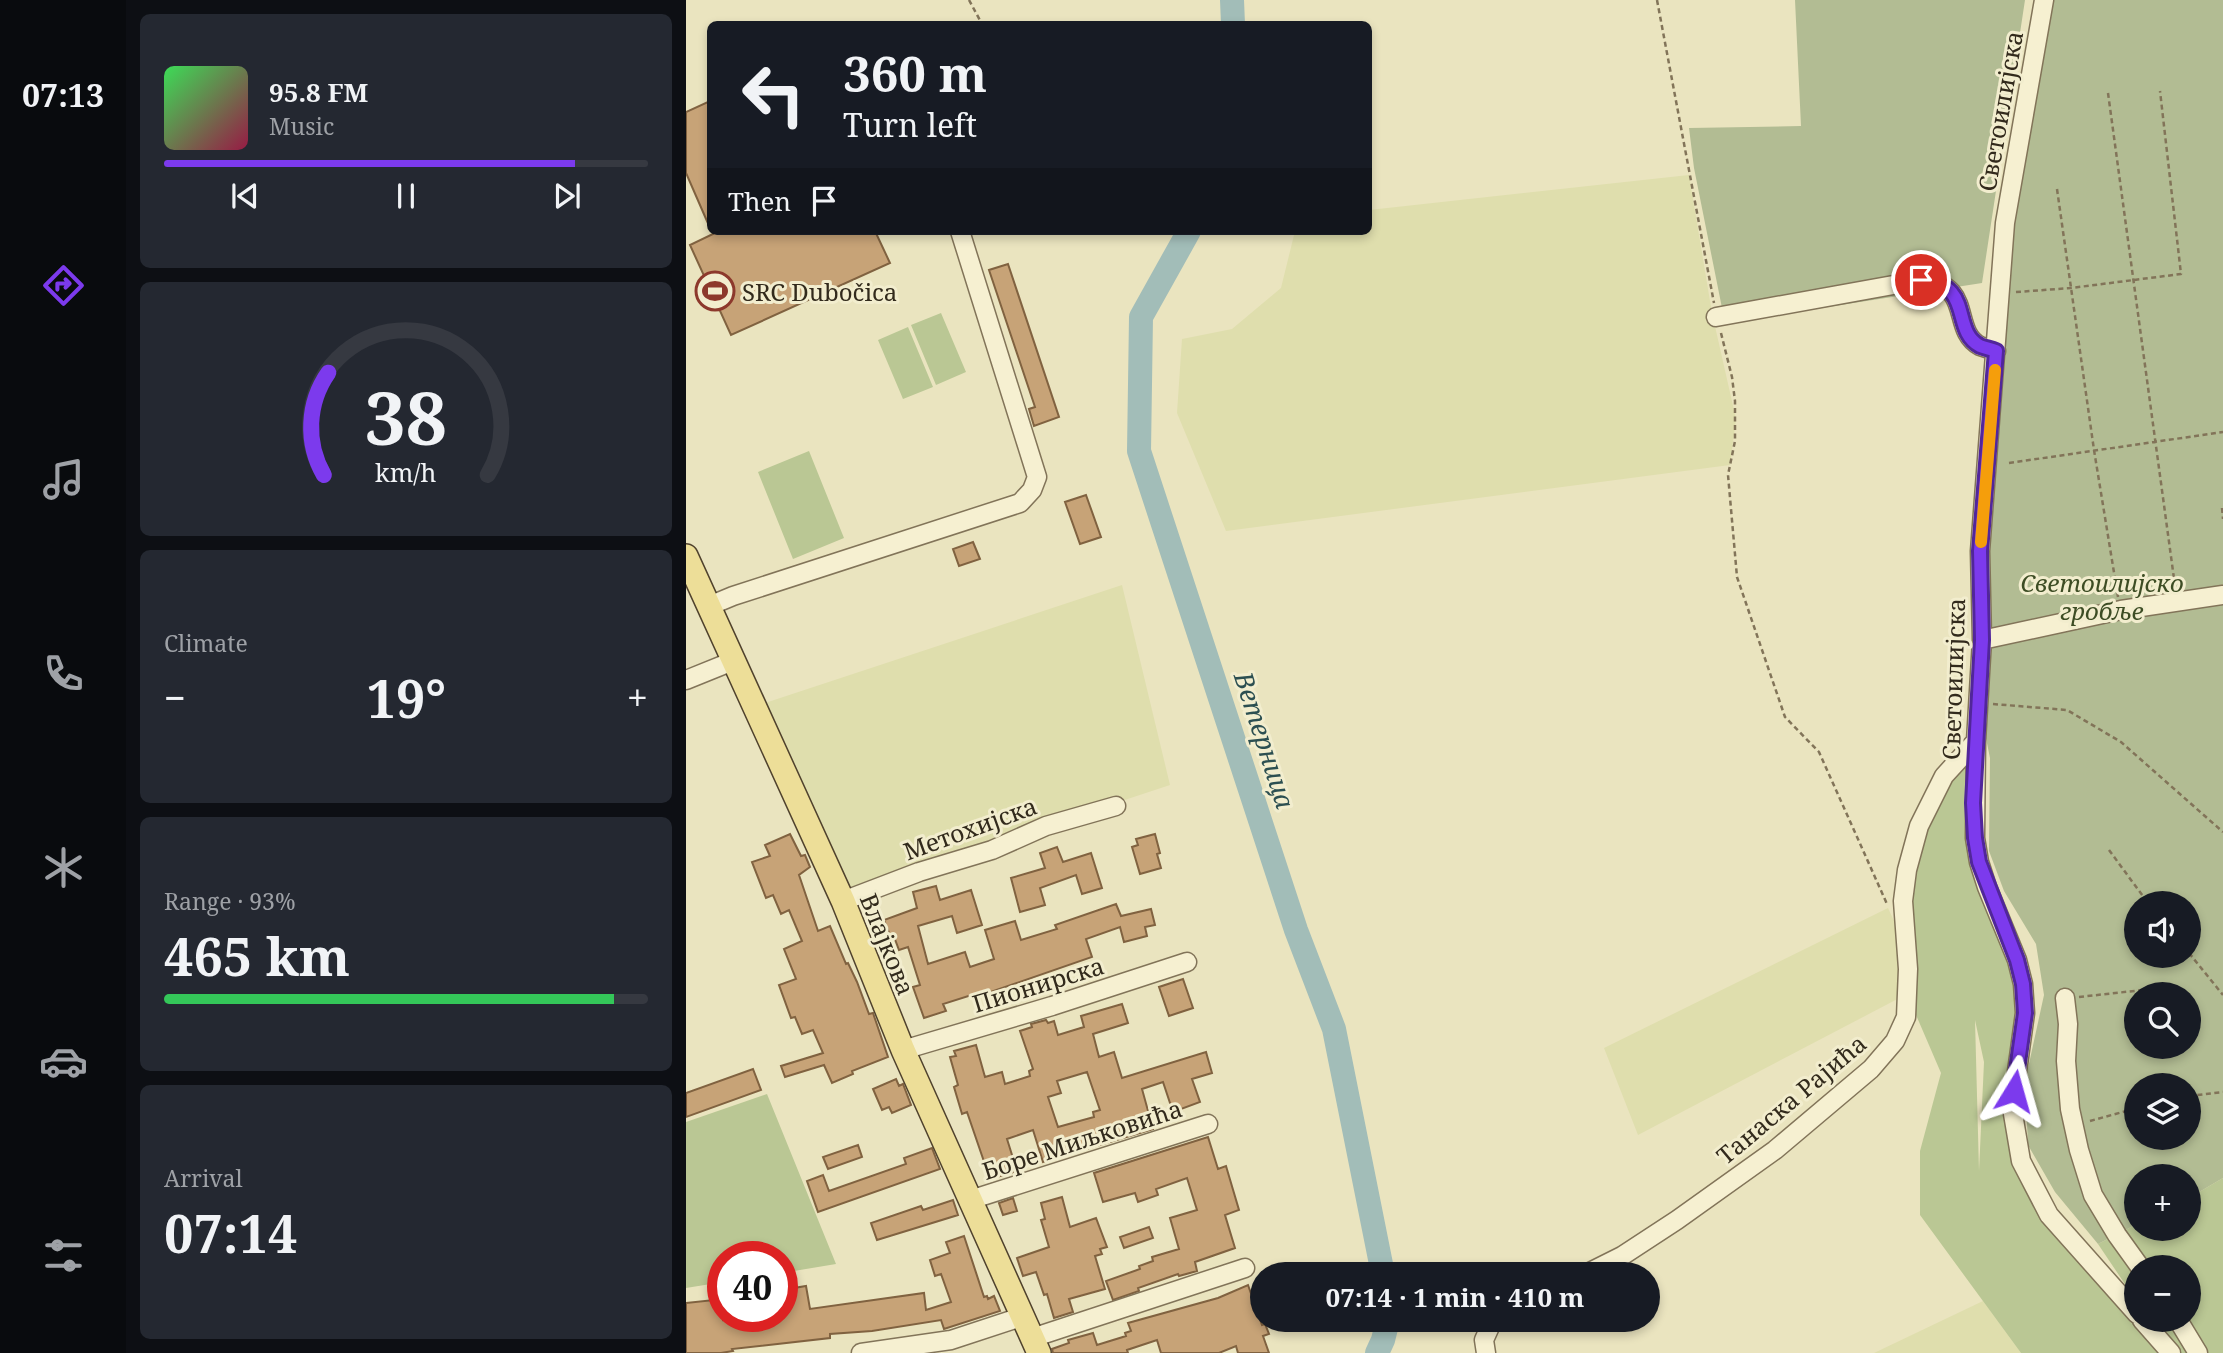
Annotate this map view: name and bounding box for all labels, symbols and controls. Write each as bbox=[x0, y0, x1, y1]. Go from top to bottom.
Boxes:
street label: Светоилијска bbox=[1970, 28, 2030, 194]
text: 360 m bbox=[843, 40, 987, 106]
icon: left bbox=[728, 49, 819, 140]
text: 07:13 bbox=[22, 73, 104, 116]
text: 95.8 FM bbox=[269, 74, 368, 110]
text: Turn left bbox=[843, 103, 977, 146]
text: Music bbox=[269, 110, 334, 142]
icon: previous bbox=[226, 177, 264, 215]
icon: pause bbox=[387, 177, 425, 215]
icon: next bbox=[548, 177, 586, 215]
icon: arrive bbox=[805, 182, 843, 220]
text: Then bbox=[728, 183, 791, 219]
pin bbox=[1891, 250, 1951, 310]
icon: directions bbox=[39, 261, 88, 310]
icon: arrive bbox=[1902, 261, 1940, 299]
sports icon: SRC Dubočica bbox=[694, 270, 736, 312]
place label: SRC Dubočica bbox=[742, 275, 897, 308]
text: 38 bbox=[365, 367, 447, 466]
text: km/h bbox=[375, 454, 437, 488]
icon: music bbox=[39, 455, 88, 504]
park label: Светоилијско гробље bbox=[2020, 566, 2184, 627]
street label: Светоилијска bbox=[1934, 597, 1972, 761]
text: Climate bbox=[164, 627, 248, 659]
icon: phone bbox=[39, 649, 88, 698]
text: 19° bbox=[367, 662, 446, 733]
water label: Ветерница bbox=[1226, 666, 1304, 813]
text: − bbox=[164, 671, 186, 723]
text: + bbox=[627, 671, 648, 723]
street label: Метохијска bbox=[899, 789, 1041, 867]
icon: climate bbox=[39, 843, 88, 892]
text: Range · 93% bbox=[164, 885, 296, 917]
street label: Влајкова bbox=[853, 888, 923, 1000]
map controls bbox=[2124, 891, 2201, 1332]
button: sound bbox=[2124, 891, 2201, 968]
text: 465 km bbox=[164, 920, 350, 991]
street label: Пионирска bbox=[968, 948, 1108, 1020]
button: search bbox=[2124, 982, 2201, 1059]
street label: Танаска Рајића bbox=[1709, 1027, 1873, 1171]
icon: car bbox=[39, 1037, 88, 1086]
position arrow bbox=[1977, 1054, 2051, 1128]
button: layers bbox=[2124, 1073, 2201, 1150]
street label: Боре Миљковића bbox=[978, 1091, 1186, 1187]
text: Arrival bbox=[164, 1162, 243, 1194]
button: + bbox=[2124, 1164, 2201, 1241]
text: 07:14 bbox=[164, 1197, 297, 1268]
icon: filters bbox=[39, 1231, 88, 1280]
speed limit sign: 40 bbox=[707, 1241, 798, 1332]
button: − bbox=[2124, 1255, 2201, 1332]
text: 07:14 · 1 min · 410 m bbox=[1325, 1279, 1585, 1315]

